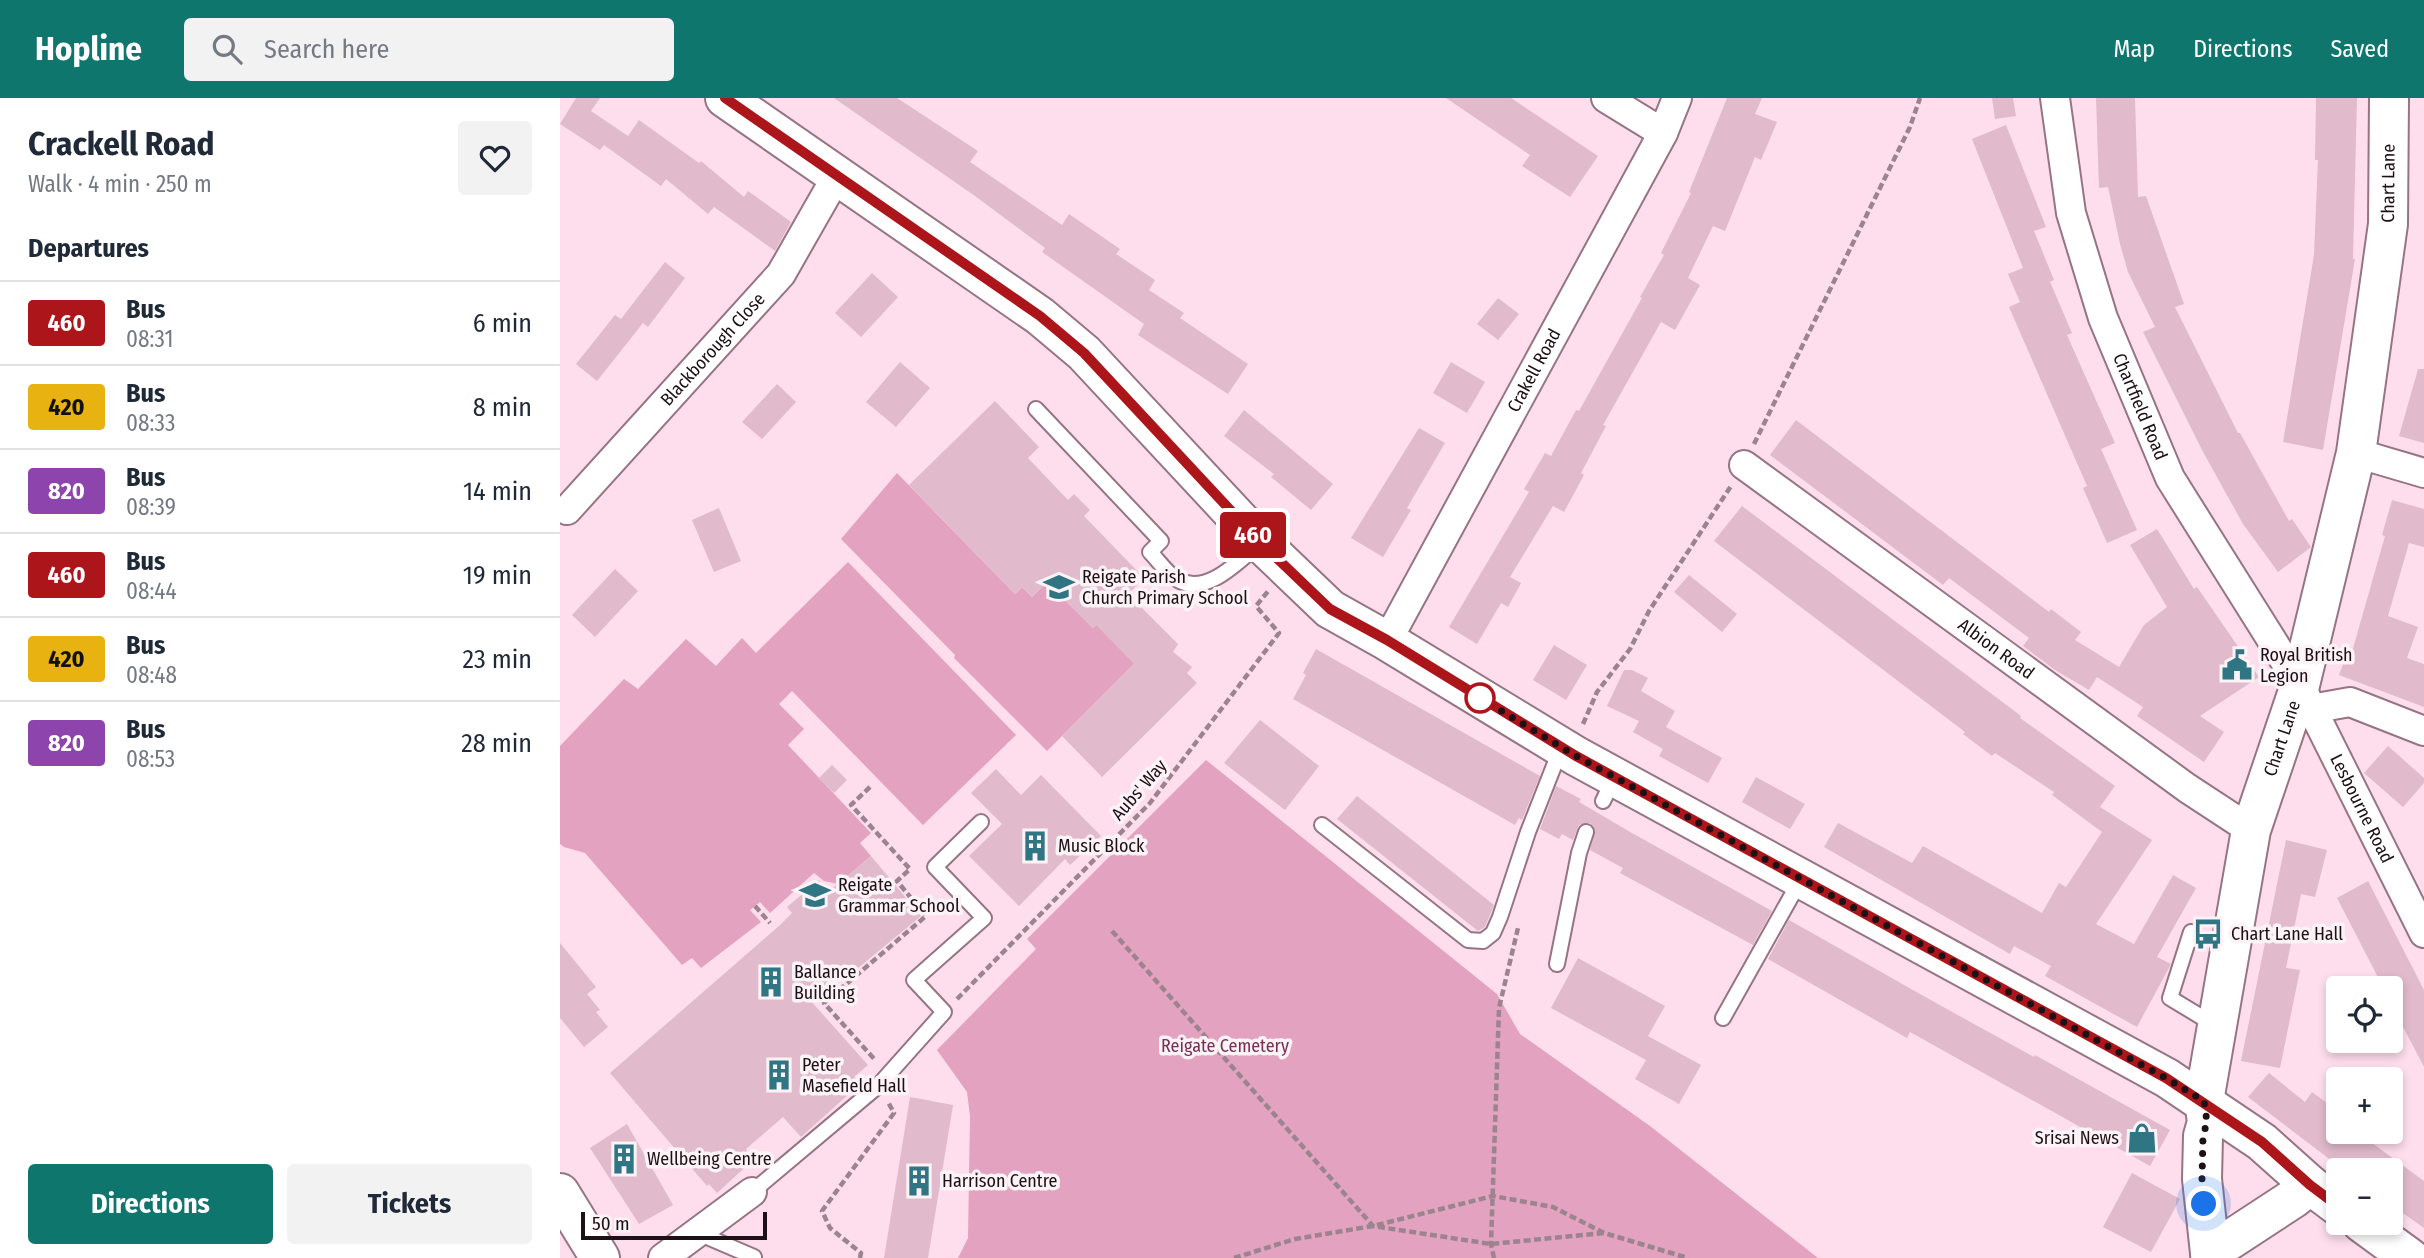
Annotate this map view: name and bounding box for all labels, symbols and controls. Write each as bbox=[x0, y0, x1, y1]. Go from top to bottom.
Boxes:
search box bbox=[184, 18, 674, 81]
text: Hopline bbox=[35, 29, 142, 69]
icon: search bbox=[208, 30, 246, 68]
text: Search here bbox=[264, 34, 389, 65]
text: Map bbox=[2114, 35, 2155, 63]
text: Directions bbox=[2193, 35, 2292, 63]
text: Saved bbox=[2330, 35, 2389, 63]
button: heart bbox=[458, 121, 532, 195]
text: Crackell Road bbox=[28, 124, 215, 164]
street label: Chart Lane bbox=[2377, 144, 2400, 223]
text: Walk · 4 min · 250 m bbox=[28, 170, 212, 198]
text: Departures bbox=[28, 233, 149, 264]
street label: Blackborough Close bbox=[656, 288, 770, 410]
text: Bus bbox=[126, 294, 165, 325]
text: 6 min bbox=[473, 308, 532, 339]
text: 460 bbox=[48, 309, 86, 337]
text: 08:31 bbox=[126, 325, 173, 353]
street label: Crakell Road bbox=[1502, 325, 1566, 416]
street label: Chartfield Road bbox=[2108, 350, 2172, 463]
text: Bus bbox=[126, 378, 165, 409]
text: 8 min bbox=[473, 392, 532, 423]
text: 420 bbox=[48, 393, 85, 421]
text: 08:33 bbox=[126, 409, 175, 437]
text: Bus bbox=[126, 462, 165, 493]
text: 14 min bbox=[463, 476, 532, 507]
text: 820 bbox=[48, 477, 85, 505]
text: 08:39 bbox=[126, 493, 176, 521]
line badge: 460 bbox=[1213, 512, 1293, 558]
text: 460 bbox=[1234, 521, 1272, 549]
text: Bus bbox=[126, 546, 165, 577]
text: 19 min bbox=[463, 560, 532, 591]
text: 460 bbox=[48, 561, 86, 589]
place label: Reigate Parish Church Primary School bbox=[1082, 566, 1248, 609]
school or university icon: Reigate Parish Church Primary School bbox=[1042, 570, 1076, 604]
text: 08:44 bbox=[126, 577, 177, 605]
street label: Albion Road bbox=[1954, 614, 2039, 684]
text: Bus bbox=[126, 630, 165, 661]
text: 23 min bbox=[463, 644, 532, 675]
place label: Royal British Legion bbox=[2260, 644, 2353, 687]
text: 420 bbox=[48, 645, 85, 673]
public building icon: Royal British Legion bbox=[2220, 648, 2254, 682]
text: 08:48 bbox=[126, 661, 177, 689]
unlabelled marker bbox=[1465, 683, 1495, 713]
street label: Chart Lane bbox=[2259, 697, 2305, 779]
text: Bus bbox=[126, 714, 165, 745]
text: 28 min bbox=[461, 728, 532, 759]
text: 820 bbox=[48, 729, 85, 757]
text: 08:53 bbox=[126, 745, 175, 773]
street label: Lesbourne Road bbox=[2325, 751, 2398, 867]
street label: Aubs' Way bbox=[1107, 755, 1171, 825]
building icon: Music Block bbox=[1018, 829, 1052, 863]
place label: Music Block bbox=[1058, 835, 1145, 857]
place label: Reigate Grammar School bbox=[838, 874, 960, 917]
school or university icon: Reigate Grammar School bbox=[798, 878, 832, 912]
bus stop icon: Chart Lane Hall bbox=[2191, 917, 2225, 951]
place label: Chart Lane Hall bbox=[2231, 923, 2343, 945]
place label: Ballance Building bbox=[794, 961, 857, 1004]
building icon: Ballance Building bbox=[754, 965, 788, 999]
map controls bbox=[2326, 976, 2403, 1235]
button: locate bbox=[2326, 976, 2403, 1053]
park label: Reigate Cemetery bbox=[1161, 1035, 1289, 1057]
place label: Peter Masefield Hall bbox=[802, 1054, 906, 1097]
building icon: Peter Masefield Hall bbox=[762, 1058, 796, 1092]
button: + bbox=[2326, 1067, 2403, 1144]
shop icon: Srisai News bbox=[2125, 1121, 2159, 1155]
place label: Srisai News bbox=[2035, 1127, 2119, 1149]
building icon: Wellbeing Centre bbox=[607, 1142, 641, 1176]
place label: Wellbeing Centre bbox=[647, 1148, 772, 1170]
button: − bbox=[2326, 1158, 2403, 1235]
button: Directions bbox=[28, 1164, 273, 1244]
button: Tickets bbox=[287, 1164, 532, 1244]
building icon: Harrison Centre bbox=[902, 1164, 936, 1198]
place label: Harrison Centre bbox=[942, 1170, 1058, 1192]
your location bbox=[2186, 1186, 2221, 1221]
scale bar bbox=[581, 1209, 766, 1241]
text: 50 m bbox=[592, 1212, 630, 1235]

